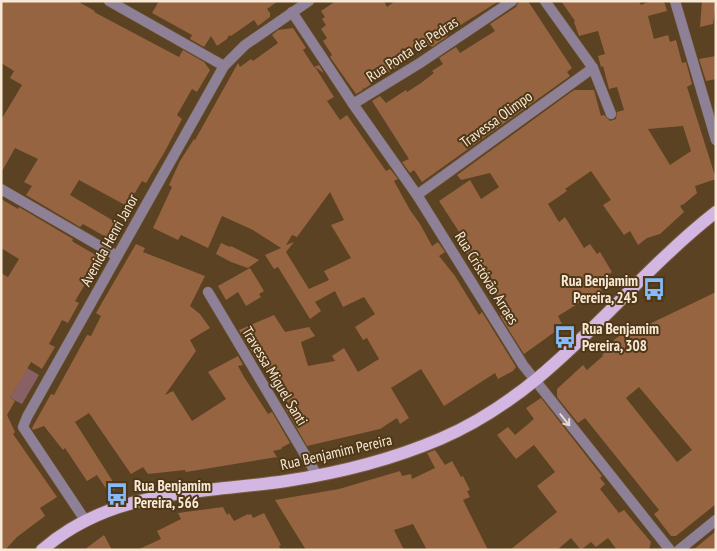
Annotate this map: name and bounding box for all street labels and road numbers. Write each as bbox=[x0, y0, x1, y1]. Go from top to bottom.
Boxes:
street label: Rua Ponta de Pedras bbox=[363, 12, 461, 86]
street label: Travessa Olimpo bbox=[456, 86, 536, 152]
street label: Avenida Henri Janor bbox=[76, 190, 143, 289]
street label: Rua Cristóvão Arraes bbox=[451, 228, 523, 328]
street label: Travessa Miguel Santi bbox=[238, 323, 312, 429]
street label: Rua Benjamim Pereira bbox=[278, 430, 394, 474]

